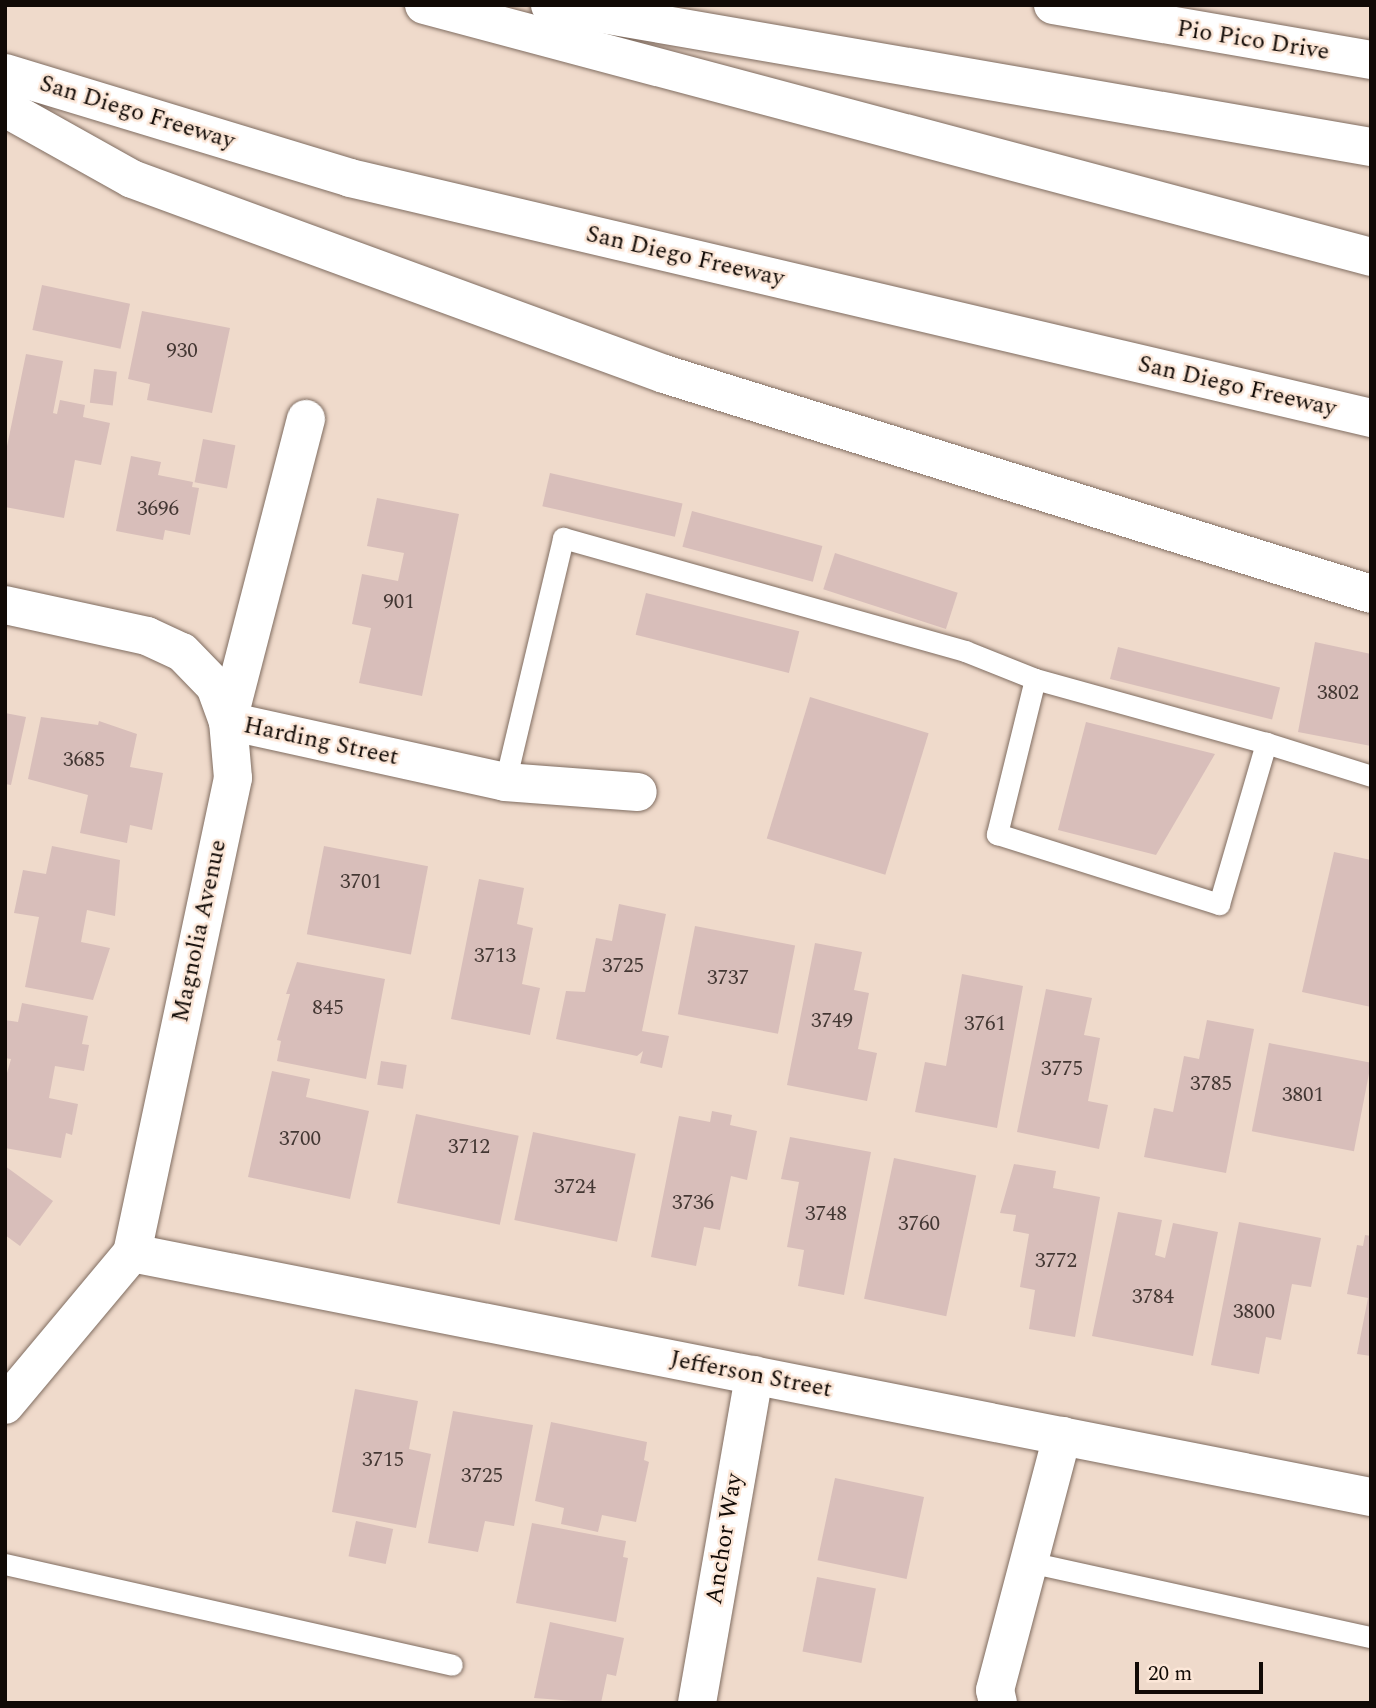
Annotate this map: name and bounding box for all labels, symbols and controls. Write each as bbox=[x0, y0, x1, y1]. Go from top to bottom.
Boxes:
street label: Pio Pico Drive bbox=[1175, 15, 1331, 67]
street label: San Diego Freeway bbox=[36, 70, 238, 156]
street label: San Diego Freeway bbox=[583, 220, 787, 294]
house number: 930 bbox=[166, 338, 198, 364]
street label: San Diego Freeway bbox=[1135, 350, 1339, 424]
house number: 3696 bbox=[137, 496, 179, 522]
house number: 901 bbox=[383, 589, 415, 615]
house number: 3802 bbox=[1317, 680, 1359, 706]
street label: Harding Street bbox=[241, 712, 401, 772]
house number: 3685 bbox=[63, 747, 105, 773]
street label: Magnolia Avenue bbox=[167, 837, 233, 1025]
house number: 3701 bbox=[340, 869, 382, 895]
house number: 3713 bbox=[474, 943, 516, 969]
house number: 3725 bbox=[602, 953, 644, 979]
house number: 3737 bbox=[707, 965, 749, 991]
house number: 845 bbox=[312, 995, 344, 1021]
house number: 3749 bbox=[811, 1008, 853, 1034]
house number: 3761 bbox=[964, 1011, 1006, 1037]
house number: 3775 bbox=[1041, 1056, 1083, 1082]
house number: 3785 bbox=[1190, 1071, 1232, 1097]
house number: 3801 bbox=[1282, 1082, 1324, 1108]
house number: 3700 bbox=[279, 1126, 321, 1152]
house number: 3712 bbox=[448, 1134, 490, 1160]
house number: 3724 bbox=[554, 1174, 596, 1200]
house number: 3736 bbox=[672, 1190, 714, 1216]
house number: 3748 bbox=[805, 1201, 847, 1227]
house number: 3760 bbox=[898, 1211, 940, 1237]
house number: 3772 bbox=[1035, 1248, 1077, 1274]
house number: 3784 bbox=[1132, 1284, 1174, 1310]
house number: 3800 bbox=[1233, 1299, 1275, 1325]
street label: Jefferson Street bbox=[668, 1345, 834, 1405]
house number: 3715 bbox=[362, 1447, 404, 1473]
house number: 3725 bbox=[461, 1463, 503, 1489]
street label: Anchor Way bbox=[700, 1472, 750, 1606]
scale bar bbox=[1138, 1648, 1266, 1692]
text: 20 m bbox=[1148, 1658, 1192, 1690]

